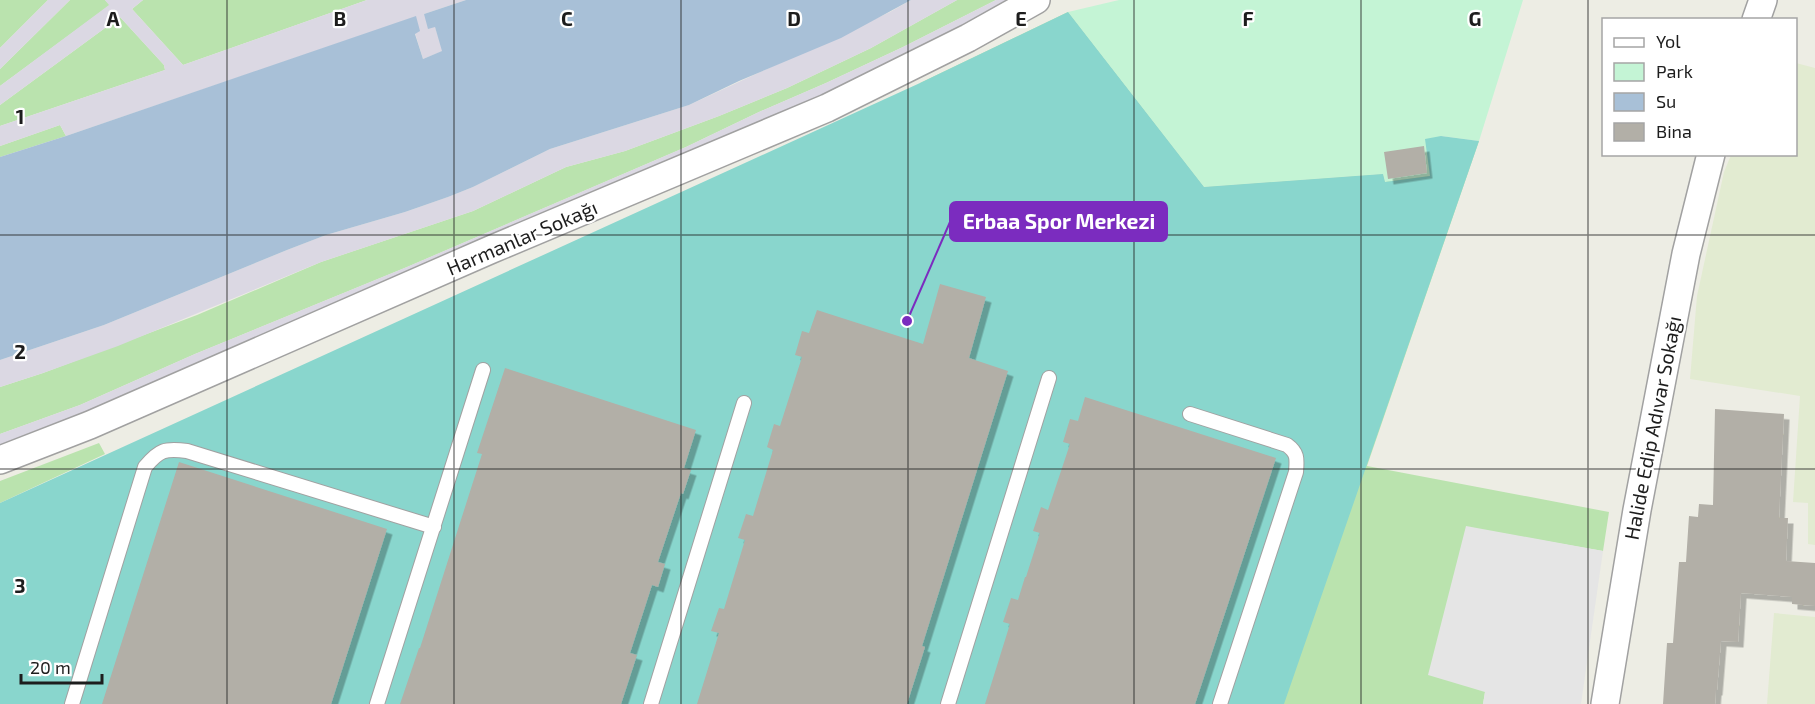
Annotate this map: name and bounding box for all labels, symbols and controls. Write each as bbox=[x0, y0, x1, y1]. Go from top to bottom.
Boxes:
text: A bbox=[106, 6, 120, 30]
text: B bbox=[334, 6, 346, 30]
text: C bbox=[561, 6, 573, 30]
text: D bbox=[787, 6, 801, 30]
text: E bbox=[1015, 6, 1027, 30]
text: F bbox=[1242, 6, 1254, 30]
text: G bbox=[1469, 6, 1481, 30]
legend bbox=[1602, 18, 1797, 156]
text: Yol bbox=[1656, 30, 1681, 52]
text: Park bbox=[1656, 60, 1693, 82]
text: Su bbox=[1656, 90, 1676, 112]
text: 1 bbox=[16, 104, 24, 128]
text: Bina bbox=[1656, 120, 1692, 142]
street label: Harmanlar Sokağı bbox=[443, 195, 601, 280]
callout: Erbaa Spor Merkezi bbox=[950, 202, 1167, 241]
text: Erbaa Spor Merkezi bbox=[963, 208, 1155, 233]
street label: Halide Edip Adıvar Sokağı bbox=[1619, 314, 1685, 542]
text: 2 bbox=[14, 339, 26, 363]
text: 3 bbox=[14, 573, 26, 597]
scale bar bbox=[21, 647, 102, 685]
text: 20 m bbox=[30, 656, 71, 678]

